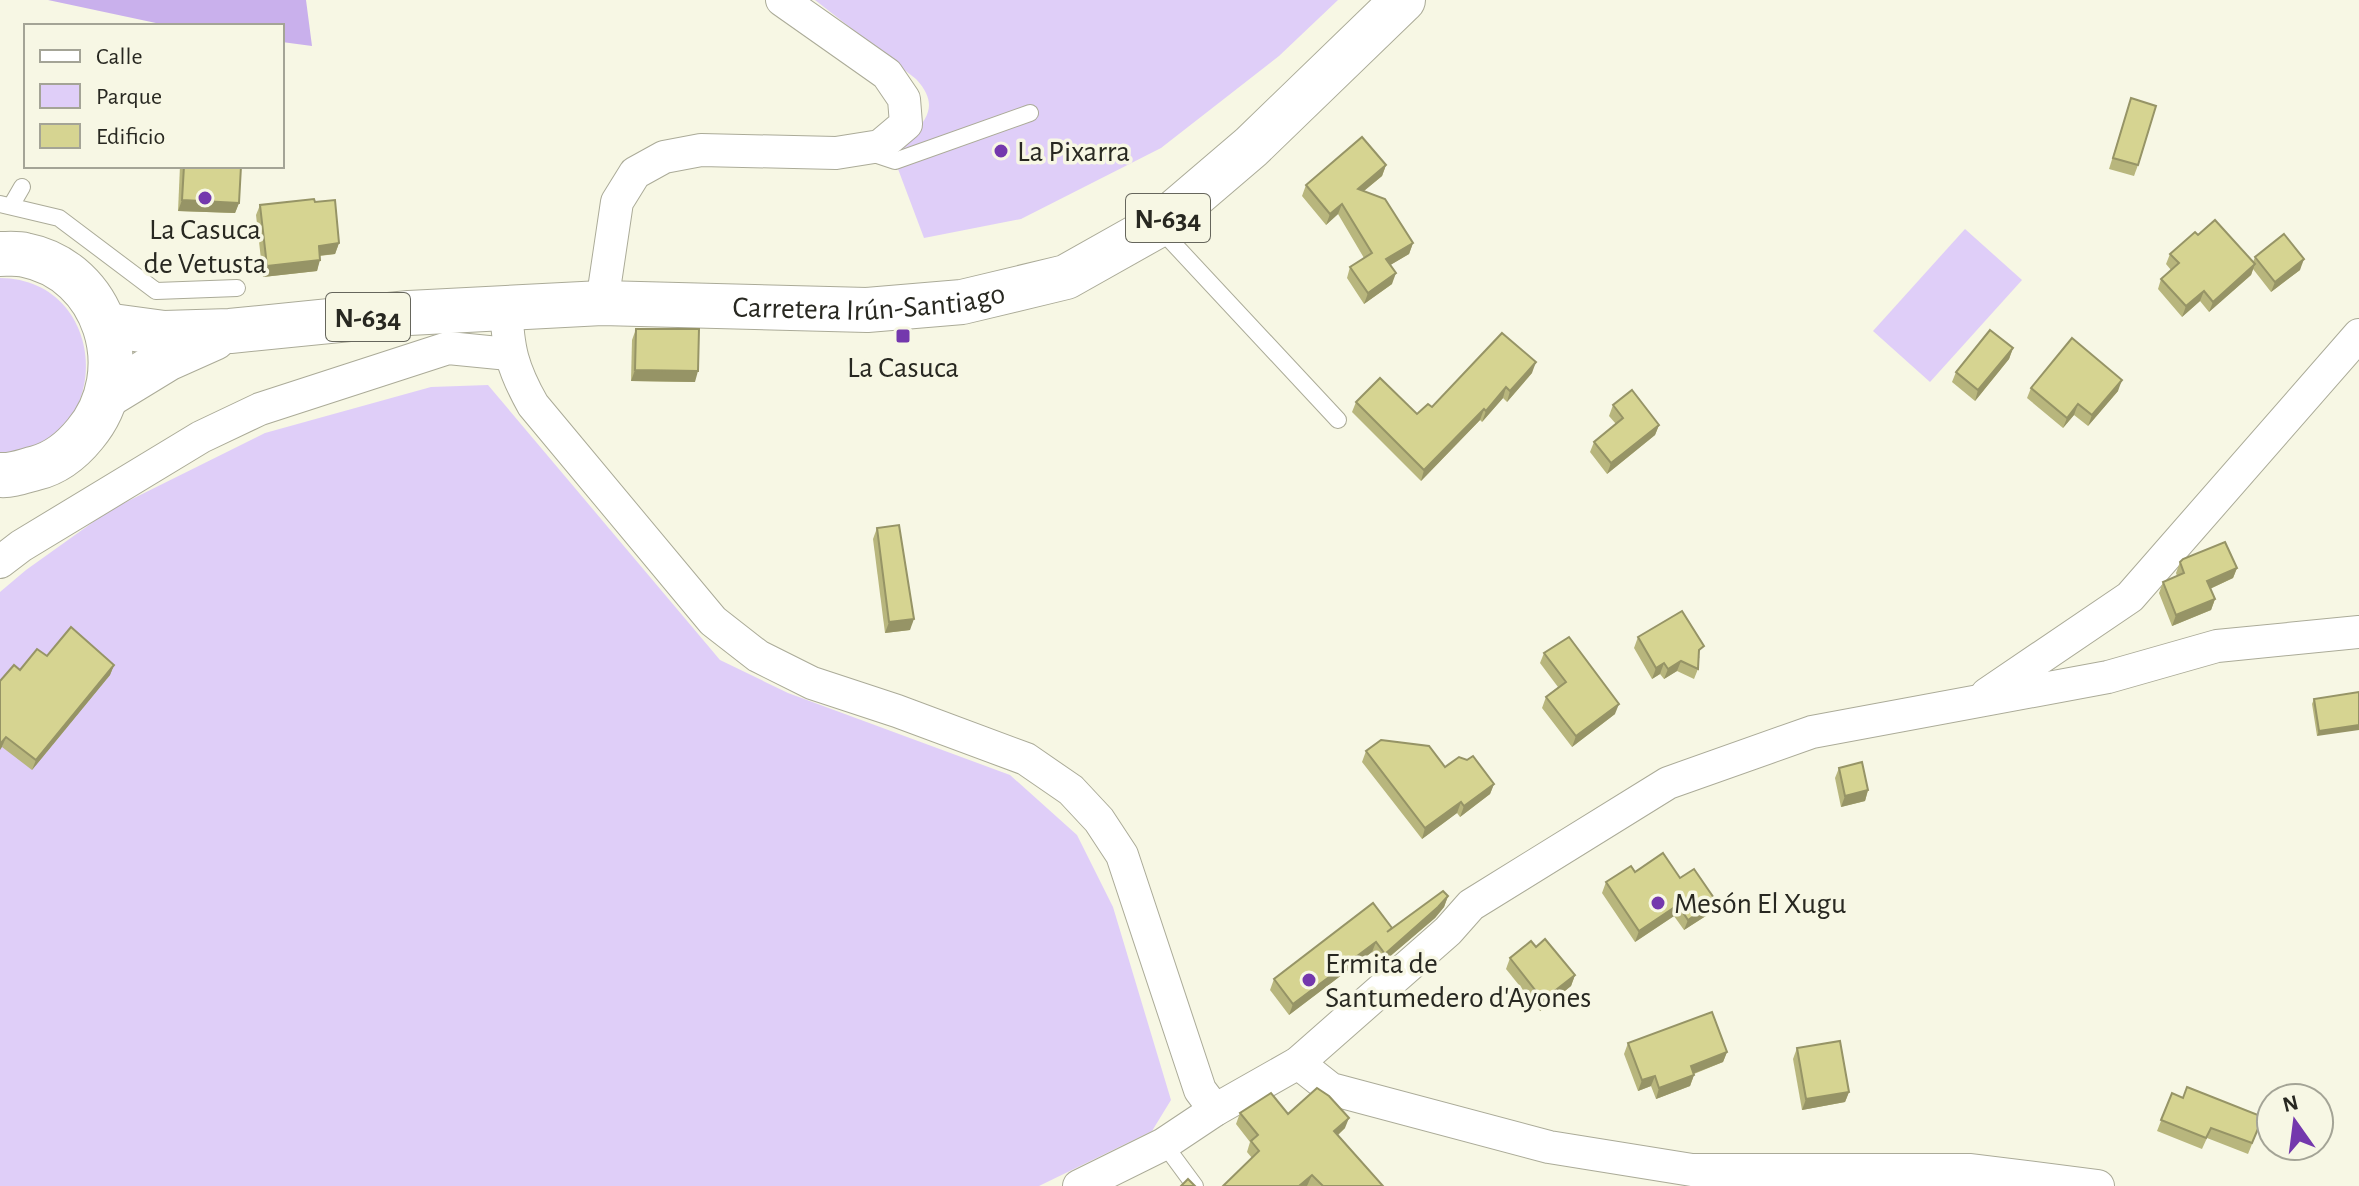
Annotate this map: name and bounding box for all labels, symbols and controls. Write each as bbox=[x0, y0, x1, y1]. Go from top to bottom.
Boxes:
legend bbox=[24, 24, 284, 168]
text: Calle bbox=[96, 45, 143, 69]
text: Parque bbox=[96, 85, 162, 109]
text: Edificio bbox=[96, 125, 165, 149]
place label: La Pixarra bbox=[1017, 137, 1130, 167]
marker: La Pixarra bbox=[992, 142, 1010, 160]
marker: La Casuca de Vetusta bbox=[196, 189, 214, 207]
road number: N-634 bbox=[1126, 194, 1210, 242]
place label: La Casuca de Vetusta bbox=[143, 215, 267, 279]
street label: Carretera Irún-Santiago bbox=[732, 278, 1008, 326]
road number: N-634 bbox=[326, 293, 410, 341]
marker: La Casuca bbox=[894, 327, 912, 345]
place label: La Casuca bbox=[847, 353, 959, 383]
place label: Mesón El Xugu bbox=[1674, 889, 1846, 919]
marker: Mesón El Xugu bbox=[1649, 894, 1667, 912]
place label: Ermita de Santumedero d'Ayones bbox=[1325, 949, 1591, 1013]
marker: Ermita de Santumedero d'Ayones bbox=[1300, 971, 1318, 989]
north arrow bbox=[2255, 1082, 2335, 1162]
text: N bbox=[2280, 1091, 2300, 1116]

